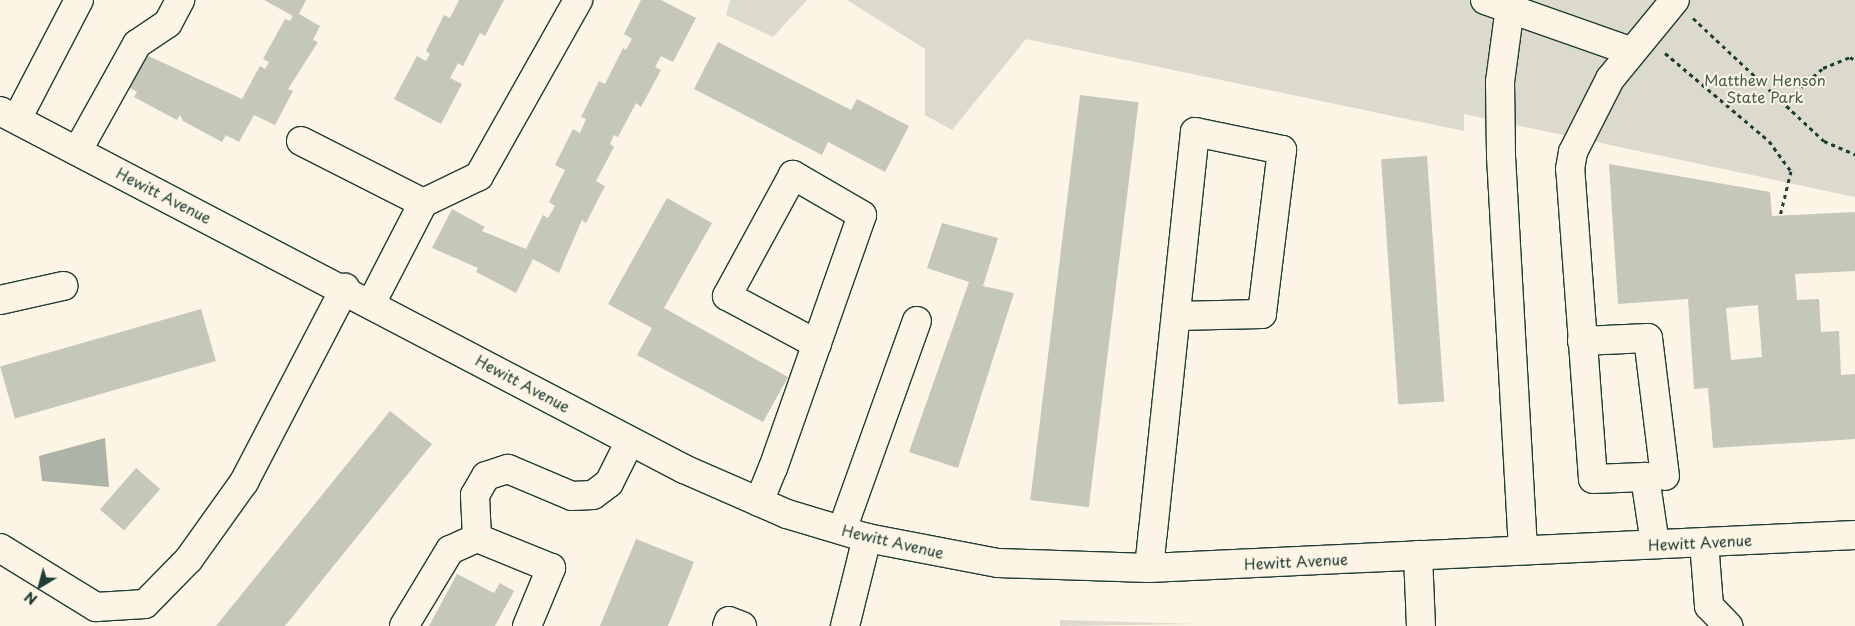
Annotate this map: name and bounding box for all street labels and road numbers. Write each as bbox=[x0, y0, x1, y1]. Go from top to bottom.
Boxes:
street label: Hewitt Avenue bbox=[114, 163, 214, 227]
street label: Hewitt Avenue bbox=[473, 351, 573, 415]
street label: Hewitt Avenue bbox=[840, 521, 946, 561]
street label: Hewitt Avenue bbox=[1648, 530, 1752, 554]
street label: Hewitt Avenue bbox=[1244, 549, 1348, 573]

